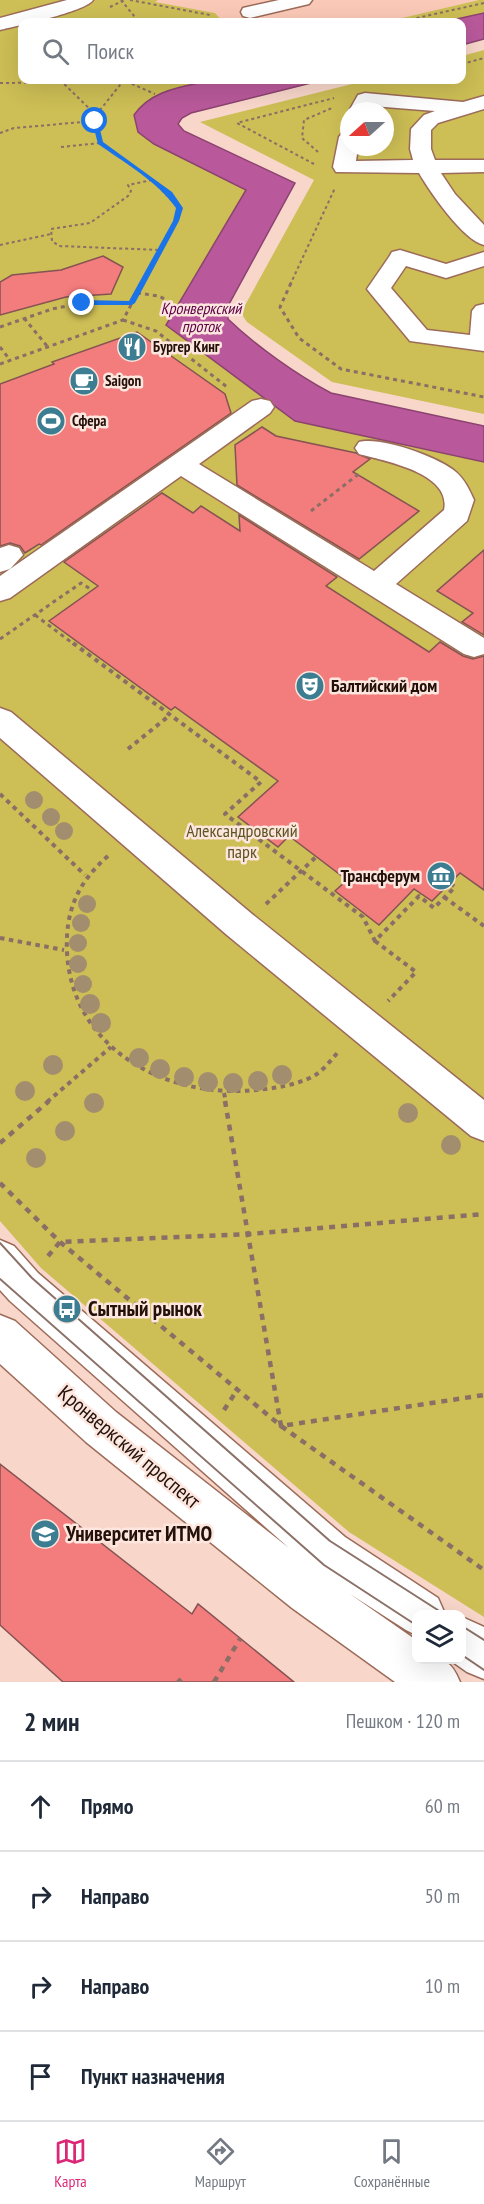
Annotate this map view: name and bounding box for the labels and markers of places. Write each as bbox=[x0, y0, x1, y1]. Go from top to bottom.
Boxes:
restaurant icon: Бургер Кинг bbox=[116, 331, 148, 363]
place label: Бургер Кинг bbox=[153, 337, 220, 356]
cafe icon: Saigon bbox=[68, 365, 100, 397]
place label: Saigon bbox=[105, 371, 141, 390]
sports icon: Сфера bbox=[35, 405, 67, 437]
place label: Сфера bbox=[72, 411, 107, 430]
theatre icon: Балтийский дом bbox=[294, 670, 326, 702]
place label: Балтийский дом bbox=[331, 674, 437, 697]
museum icon: Трансферум bbox=[425, 860, 457, 892]
place label: Трансферум bbox=[340, 864, 420, 887]
bus stop icon: Сытный рынок bbox=[51, 1293, 83, 1325]
place label: Сытный рынок bbox=[88, 1295, 202, 1322]
school or university icon: Университет ИТМО bbox=[29, 1518, 61, 1550]
place label: Университет ИТМО bbox=[65, 1520, 212, 1547]

